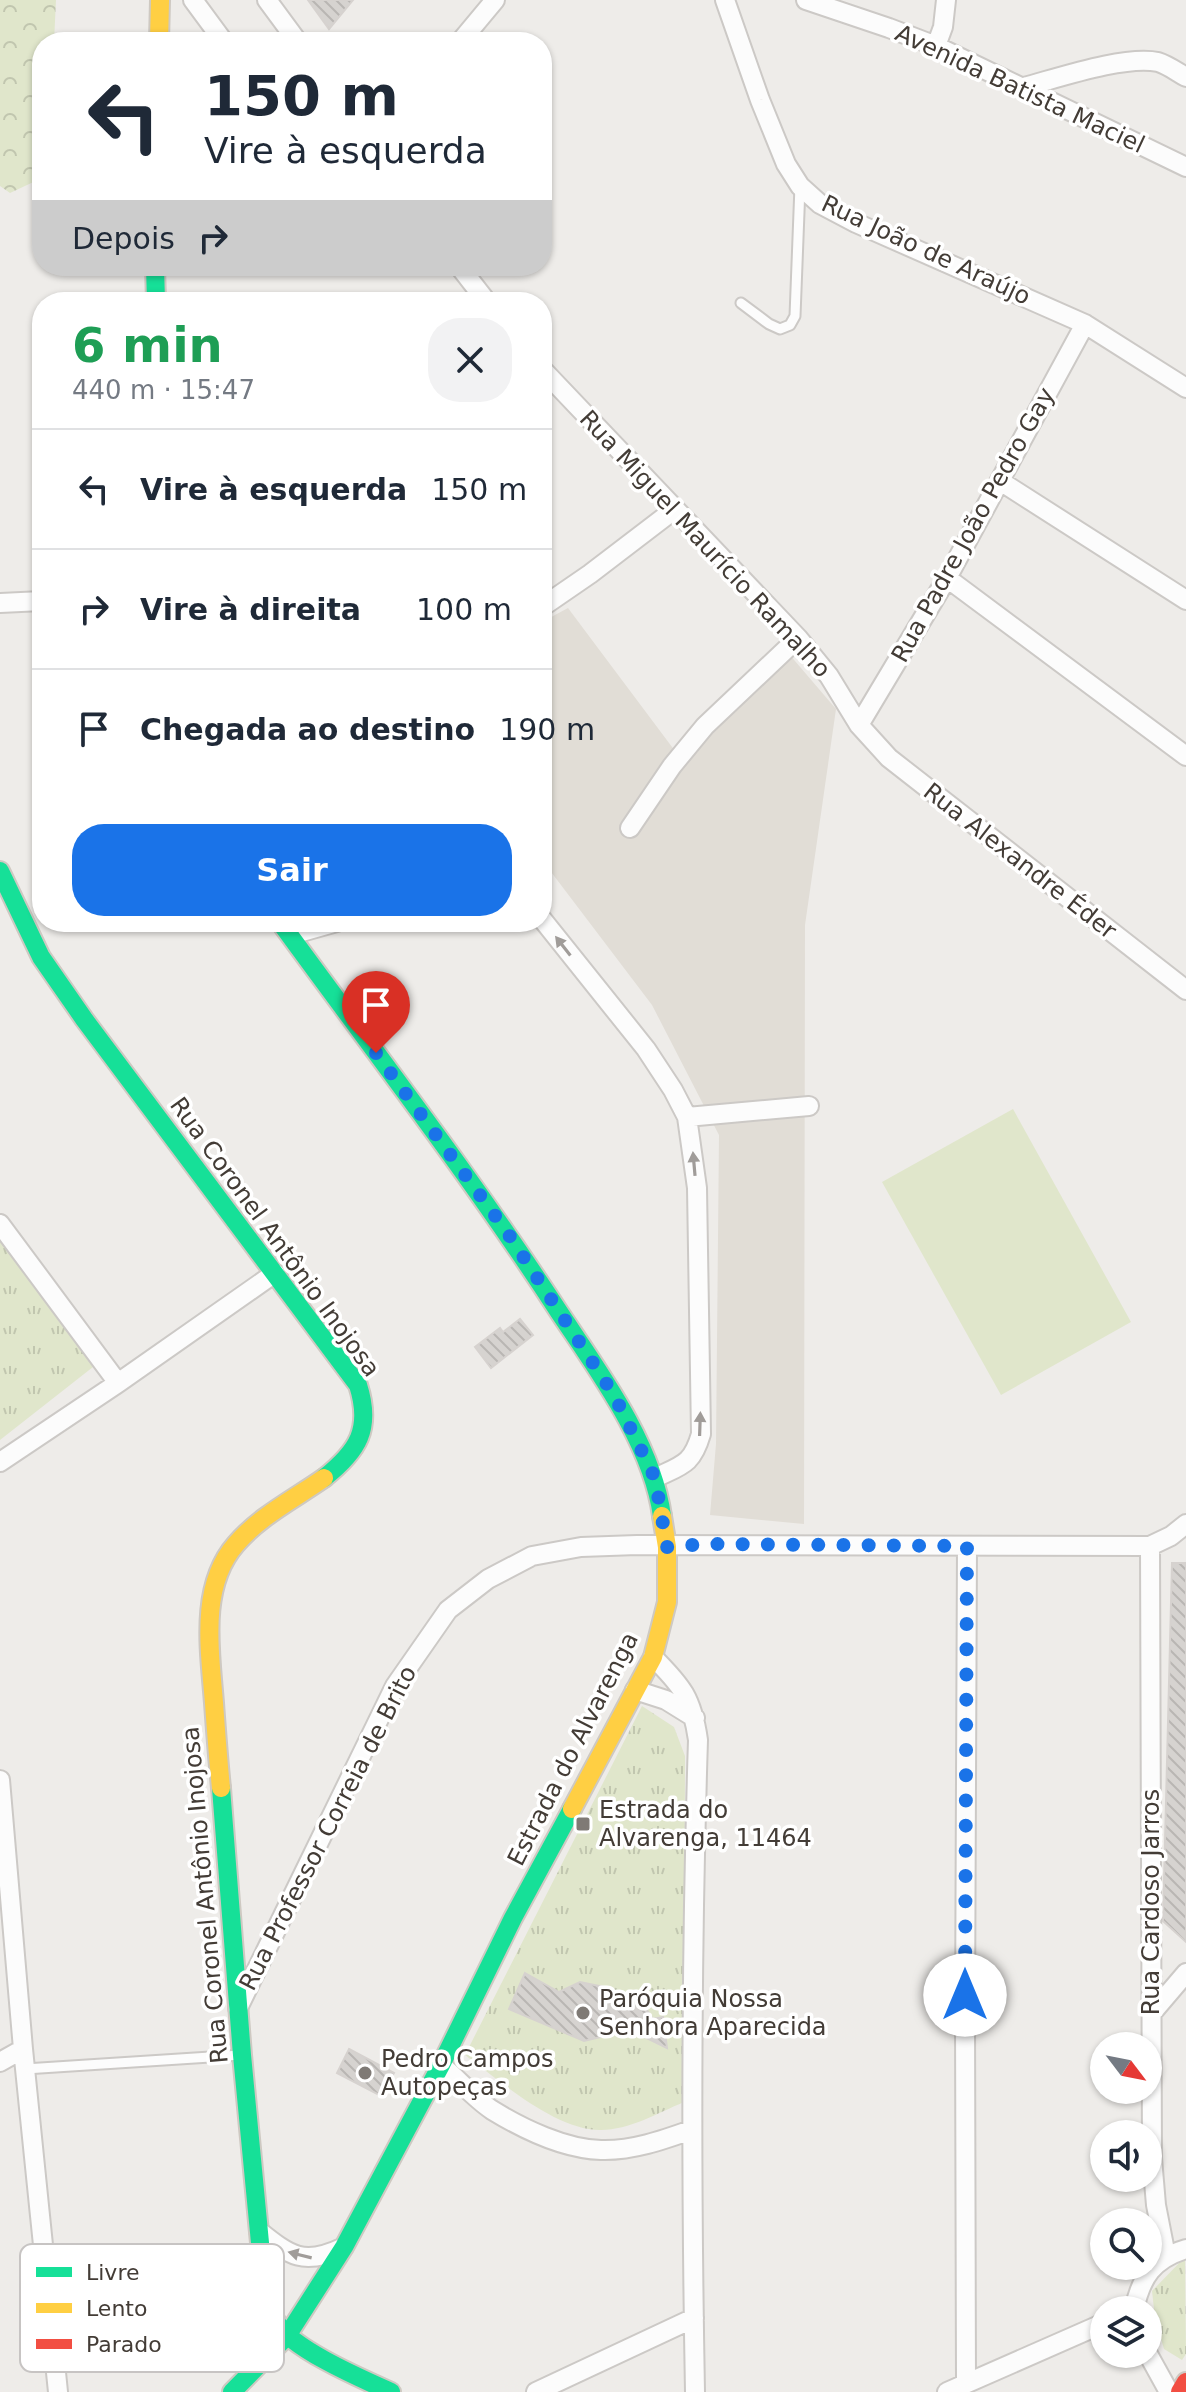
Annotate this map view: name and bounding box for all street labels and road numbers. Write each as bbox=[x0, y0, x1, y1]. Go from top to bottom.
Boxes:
street label: Avenida Batista Maciel bbox=[891, 19, 1149, 159]
street label: Rua João de Araújo bbox=[817, 189, 1035, 311]
street label: Rua Padre João Pedro Gay bbox=[886, 383, 1060, 667]
street label: Rua Miguel Maurício Ramalho bbox=[574, 405, 836, 683]
street label: Rua Alexandre Éder bbox=[918, 776, 1123, 945]
street label: Rua Coronel Antônio Inojosa bbox=[164, 1092, 386, 1382]
street label: Estrada do Alvarenga bbox=[502, 1628, 644, 1870]
street label: Rua Professor Correia de Brito bbox=[234, 1661, 422, 1995]
street label: Rua Coronel Antônio Inojosa bbox=[176, 1725, 234, 2065]
street label: Rua Cardoso Jarros bbox=[1137, 1789, 1165, 2015]

